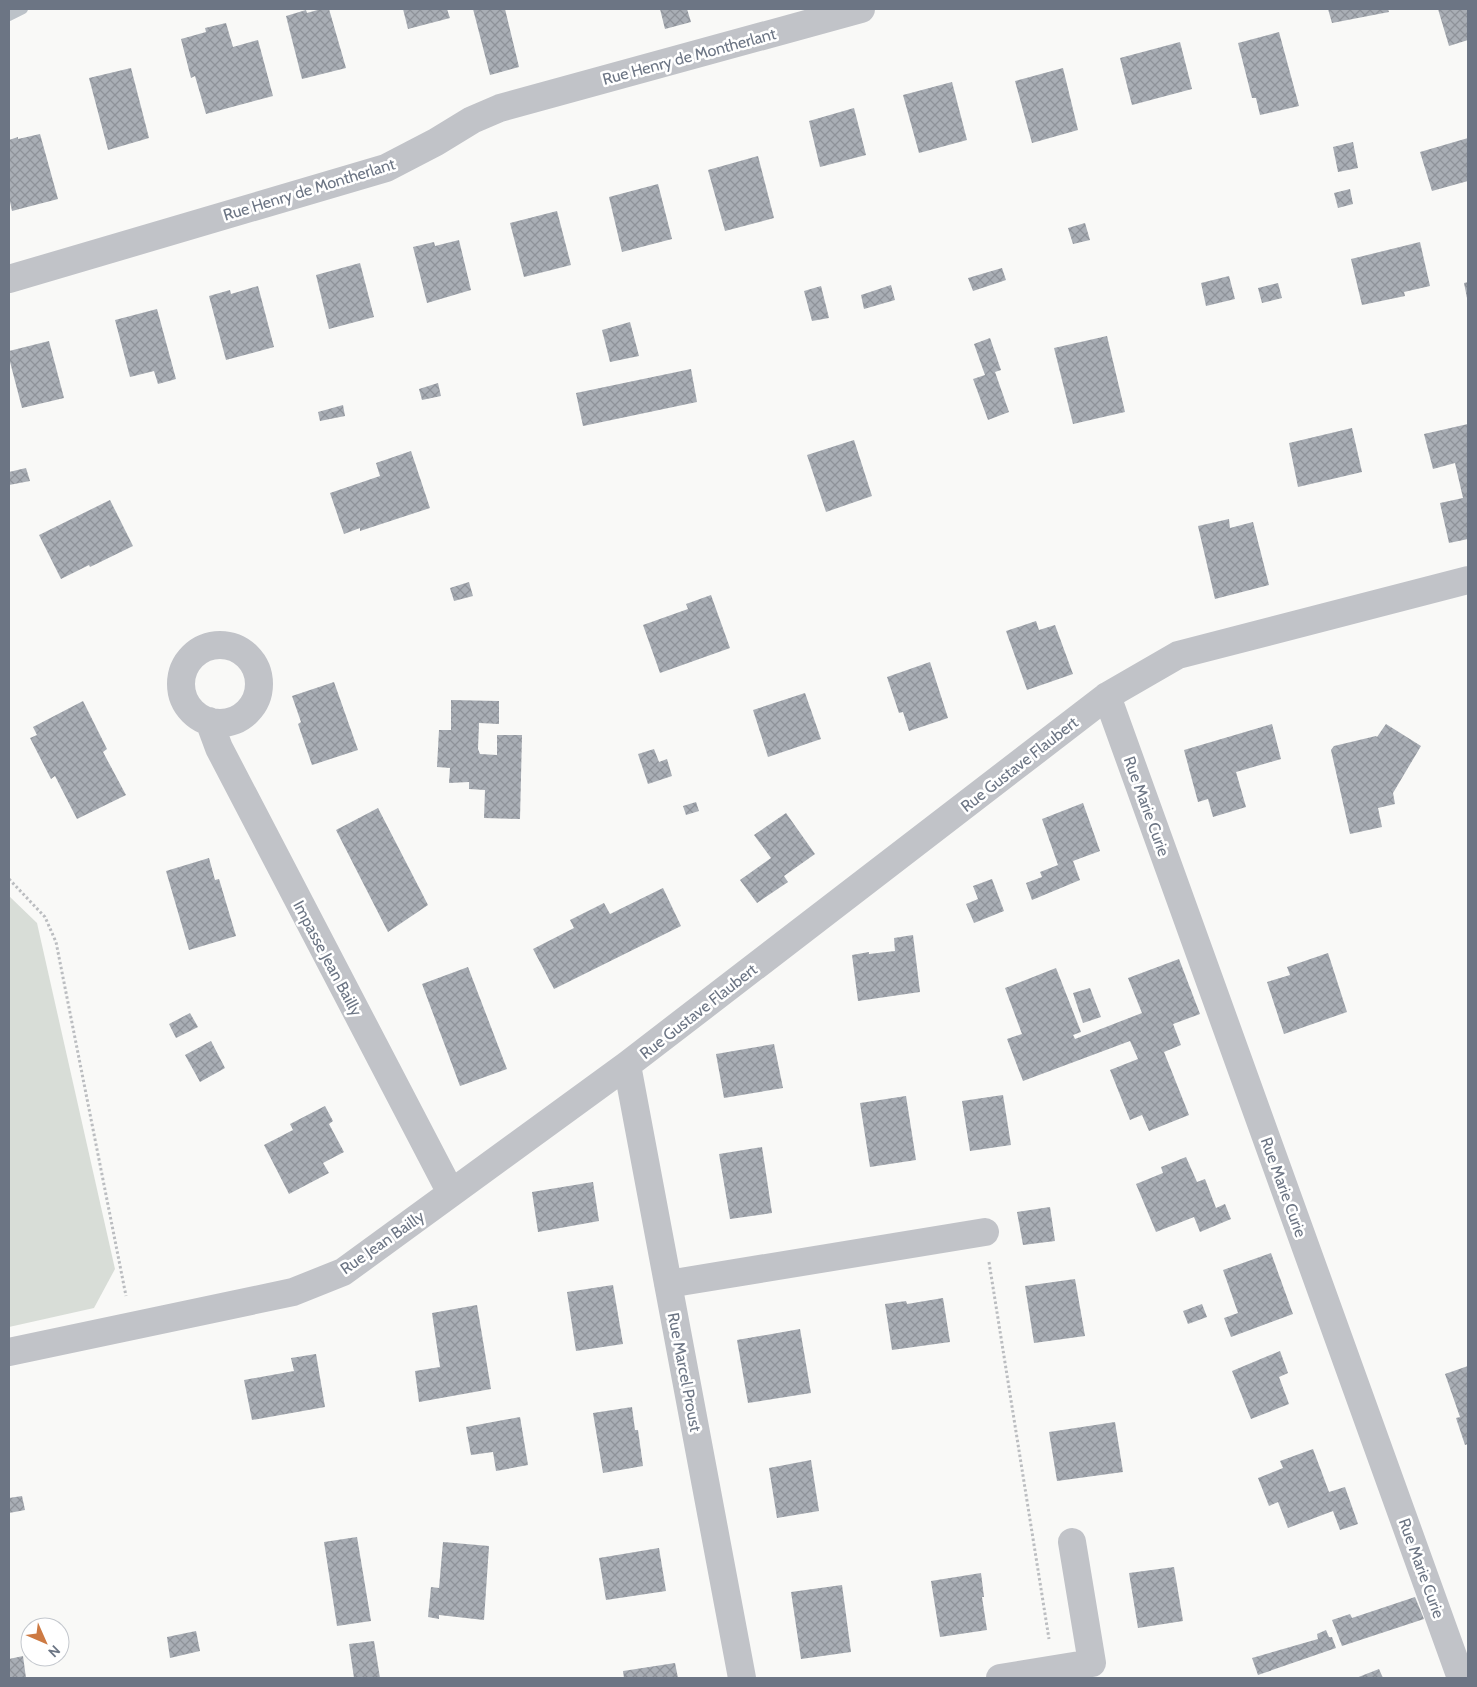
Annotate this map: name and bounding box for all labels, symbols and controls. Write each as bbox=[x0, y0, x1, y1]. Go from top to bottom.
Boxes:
street label: Rue Henry de Montherlant bbox=[600, 24, 778, 89]
street label: Rue Henry de Montherlant bbox=[221, 154, 398, 225]
street label: Rue Gustave Flaubert bbox=[957, 712, 1082, 816]
street label: Rue Marie Curie bbox=[1120, 754, 1173, 859]
street label: Impasse Jean Bailly bbox=[289, 897, 366, 1019]
street label: Rue Gustave Flaubert bbox=[636, 959, 761, 1063]
street label: Rue Marie Curie bbox=[1257, 1135, 1310, 1240]
street label: Rue Jean Bailly bbox=[337, 1207, 428, 1278]
street label: Rue Marcel Proust bbox=[664, 1311, 705, 1434]
street label: Rue Marie Curie bbox=[1395, 1516, 1448, 1621]
north arrow bbox=[20, 1617, 70, 1667]
text: N bbox=[44, 1641, 64, 1661]

